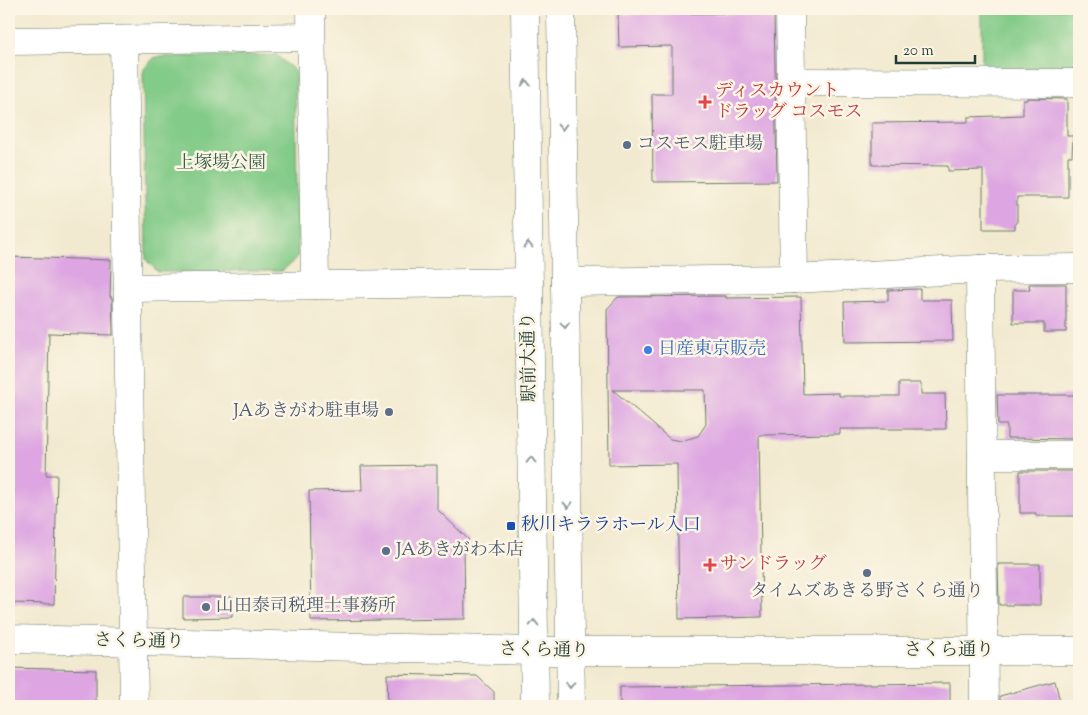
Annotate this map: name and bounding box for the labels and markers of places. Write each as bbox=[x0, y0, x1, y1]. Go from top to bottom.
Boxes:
place label: ディスカウント ドラッグ コスモス bbox=[715, 79, 862, 126]
marker: ディスカウント ドラッグ コスモス bbox=[699, 96, 711, 108]
place label: コスモス駐車場 bbox=[637, 132, 763, 158]
marker: コスモス駐車場 bbox=[621, 139, 633, 151]
place label: 日産東京販売 bbox=[658, 337, 766, 363]
marker: 日産東京販売 bbox=[642, 344, 654, 356]
place label: JAあきがわ駐車場 bbox=[232, 399, 379, 425]
marker: JAあきがわ駐車場 bbox=[383, 406, 395, 418]
place label: 秋川キララホール入口 bbox=[521, 513, 701, 539]
marker: 秋川キララホール入口 bbox=[505, 520, 517, 532]
place label: JAあきがわ本店 bbox=[395, 538, 524, 564]
marker: JAあきがわ本店 bbox=[380, 545, 392, 557]
place label: サンドラッグ bbox=[720, 552, 827, 578]
marker: サンドラッグ bbox=[704, 559, 716, 571]
marker: タイムズあきる野さくら通り bbox=[861, 567, 873, 579]
place label: タイムズあきる野さくら通り bbox=[750, 579, 984, 605]
place label: 山田泰司税理士事務所 bbox=[216, 594, 396, 620]
marker: 山田泰司税理士事務所 bbox=[200, 601, 212, 613]

